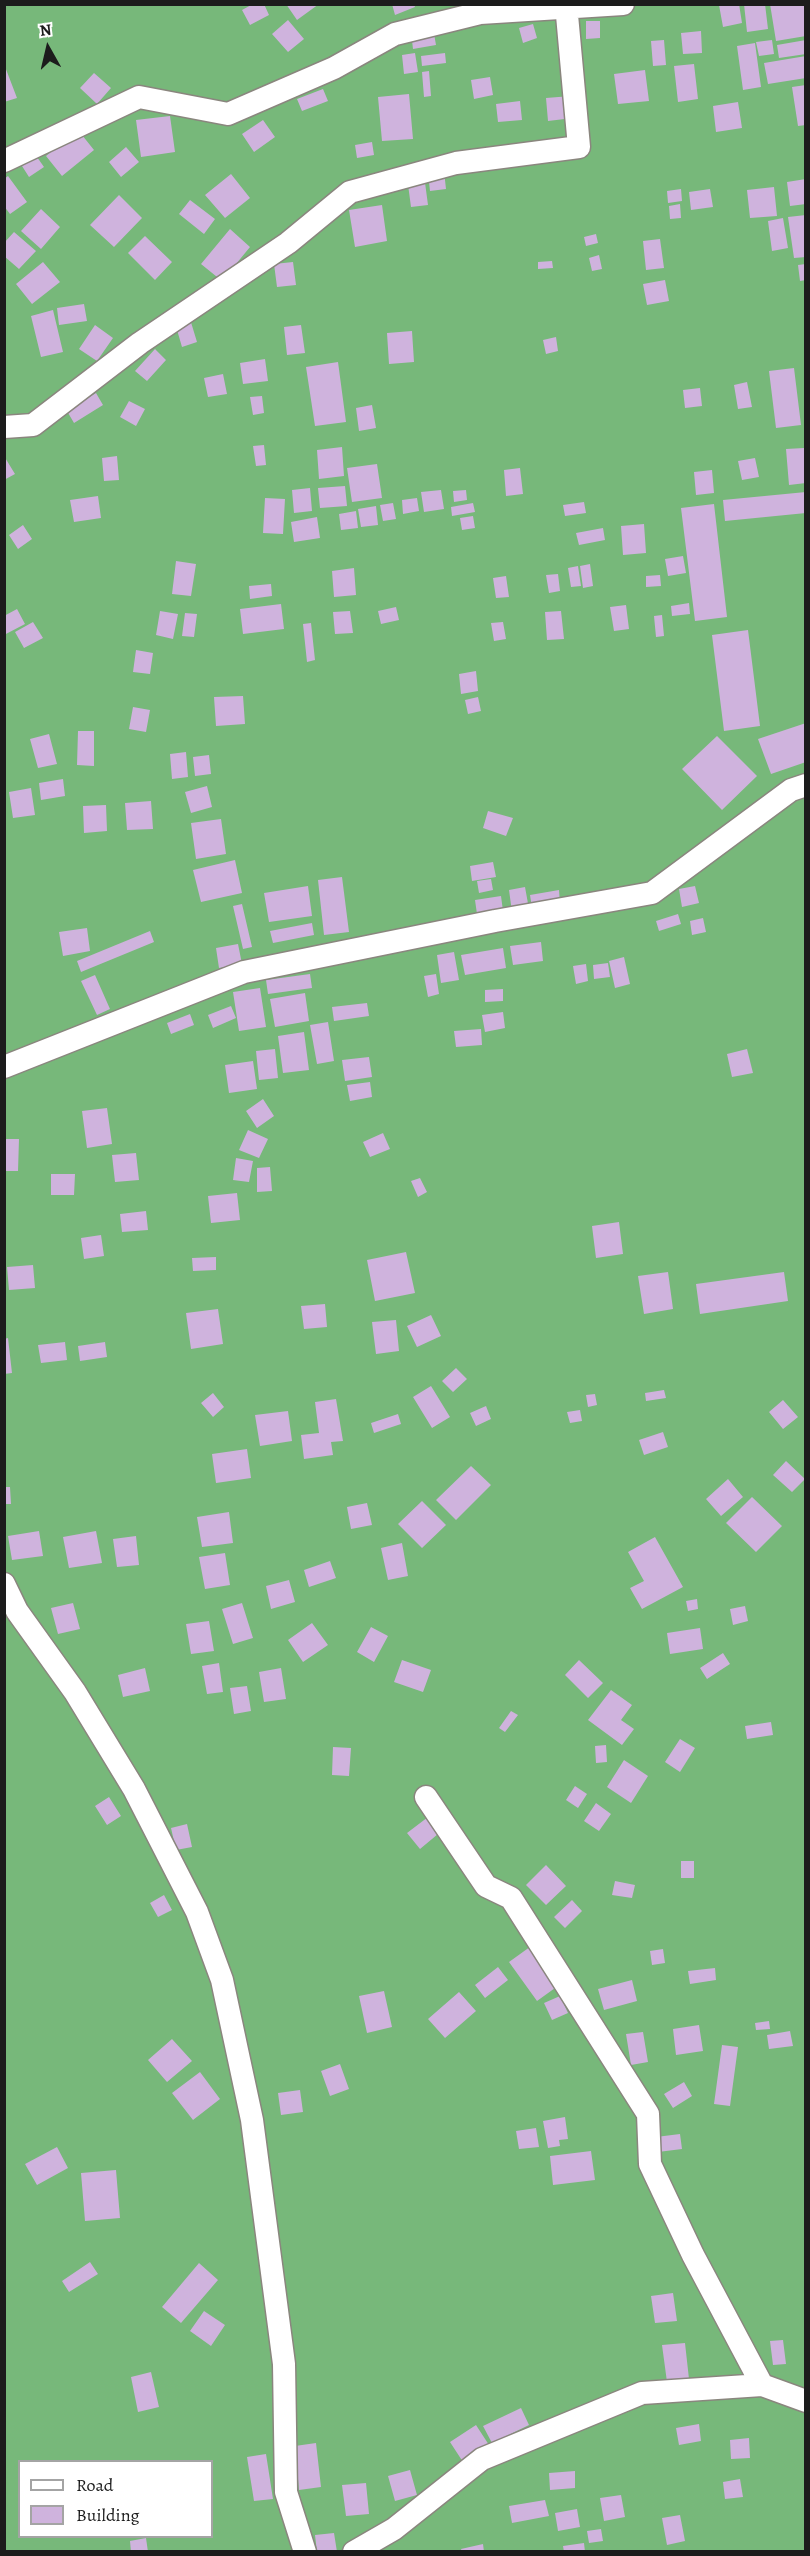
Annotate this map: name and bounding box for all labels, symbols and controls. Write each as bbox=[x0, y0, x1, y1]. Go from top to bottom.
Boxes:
north arrow bbox=[18, 18, 78, 78]
text: N bbox=[38, 18, 53, 42]
legend bbox=[18, 2460, 213, 2538]
text: Road bbox=[76, 2473, 113, 2497]
text: Building bbox=[76, 2503, 140, 2527]

